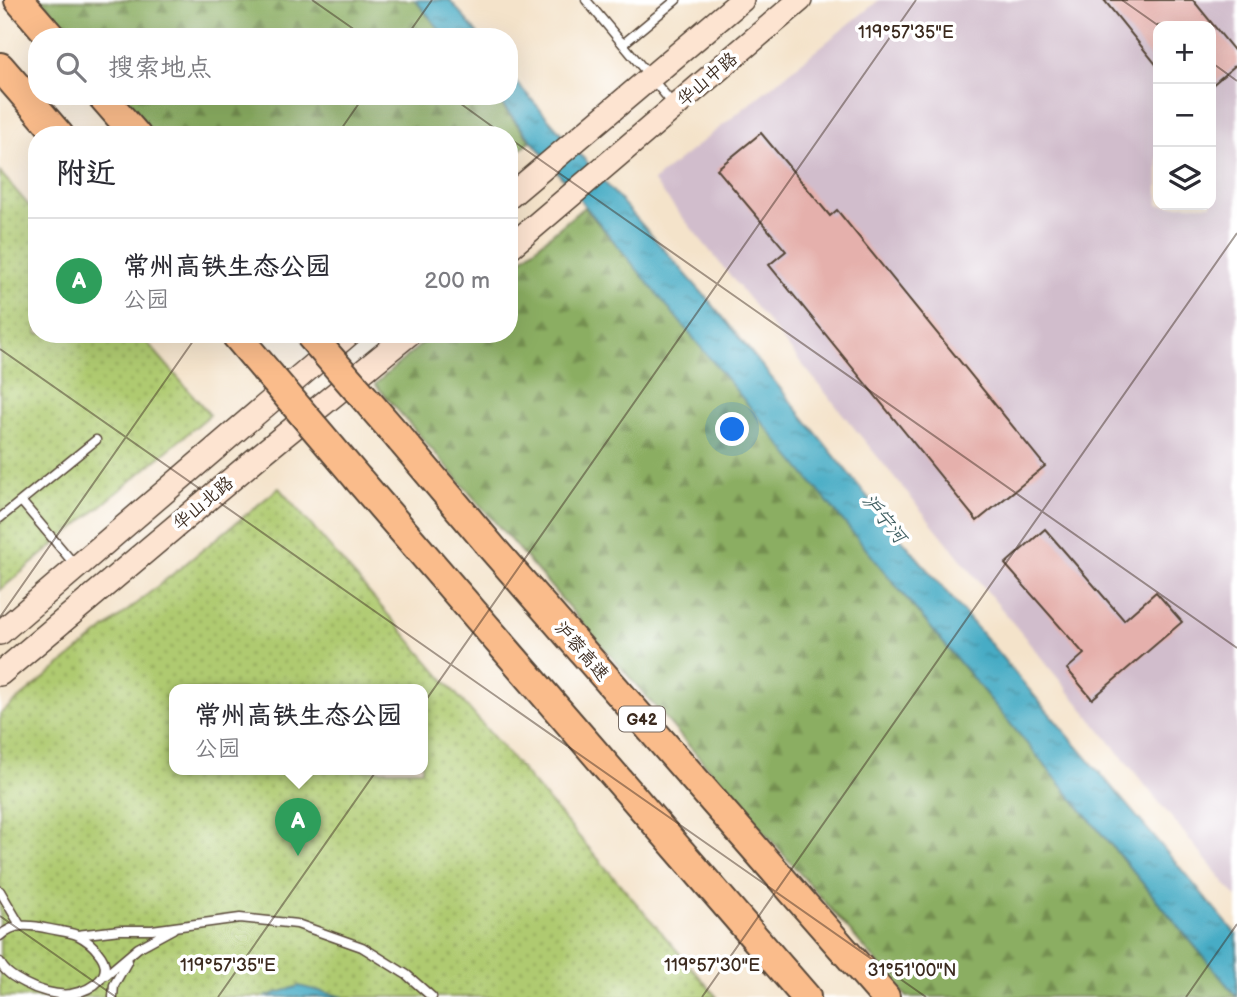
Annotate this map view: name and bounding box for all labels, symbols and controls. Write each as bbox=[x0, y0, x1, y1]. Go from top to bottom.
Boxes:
map controls bbox=[1153, 21, 1216, 210]
button: + bbox=[1153, 21, 1216, 84]
text: 119°57'35"E bbox=[858, 22, 954, 43]
search box bbox=[28, 28, 518, 105]
icon: search bbox=[52, 48, 90, 86]
street label: 华山中路 bbox=[673, 48, 742, 111]
text: 搜索地点 bbox=[108, 53, 212, 84]
button: − bbox=[1153, 84, 1216, 147]
button: layers bbox=[1153, 147, 1216, 210]
text: 附近 bbox=[56, 156, 116, 192]
text: 常州高铁生态公园 bbox=[123, 252, 331, 283]
text: A bbox=[72, 267, 86, 295]
text: 200 m bbox=[424, 267, 490, 295]
text: 公园 bbox=[123, 286, 169, 314]
your location bbox=[715, 412, 749, 446]
street label: 华山北路 bbox=[169, 472, 238, 535]
water label: 沪宁河 bbox=[857, 490, 913, 551]
street label: 沪蓉高速 bbox=[550, 617, 613, 685]
popup bbox=[169, 684, 428, 775]
text: 常州高铁生态公园 bbox=[194, 701, 403, 732]
road number: G42 bbox=[619, 706, 665, 732]
text: 公园 bbox=[194, 735, 240, 763]
pin: A bbox=[275, 798, 321, 856]
text: 119°57'35"E bbox=[180, 955, 276, 976]
text: 119°57'30"E bbox=[664, 955, 760, 976]
text: 31°51'00"N bbox=[867, 960, 957, 981]

